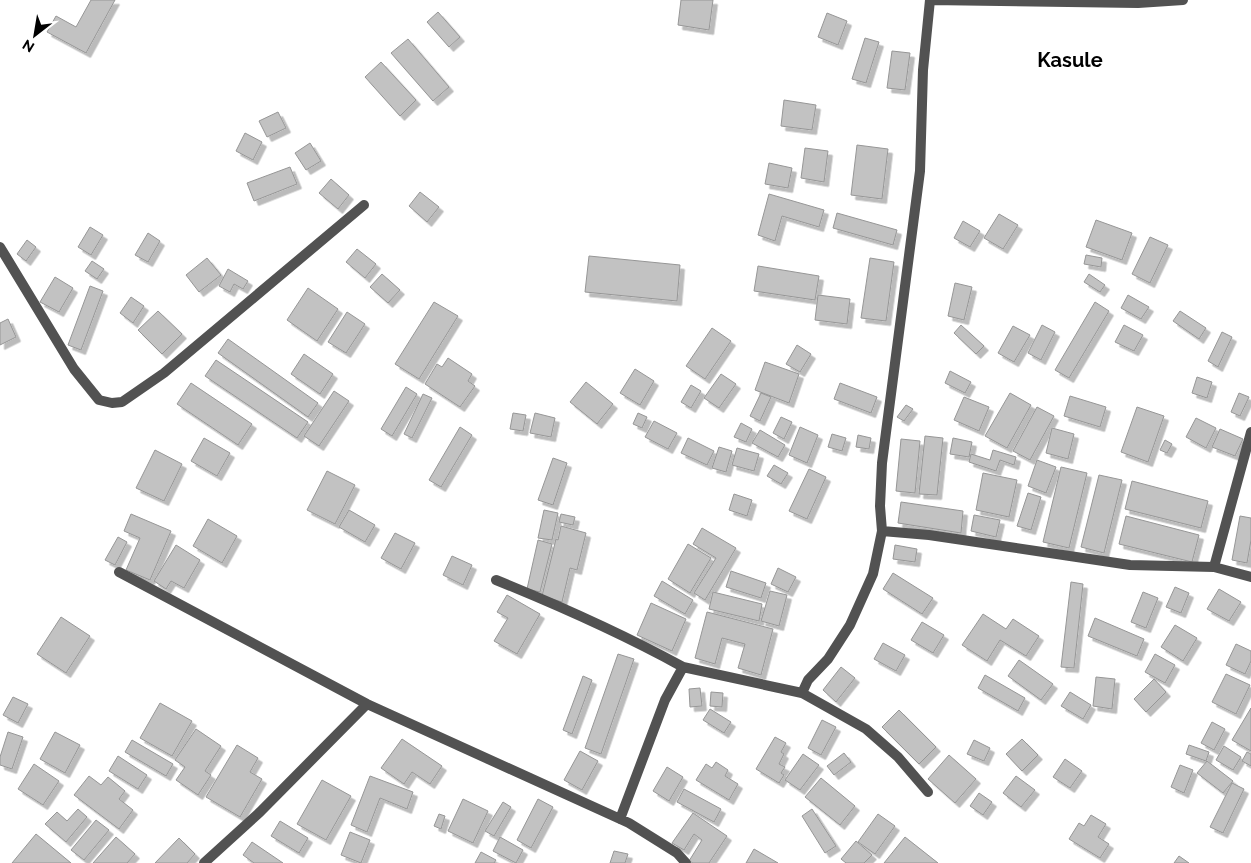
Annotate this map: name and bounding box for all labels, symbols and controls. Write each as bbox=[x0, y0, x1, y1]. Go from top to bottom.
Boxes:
north arrow bbox=[10, 10, 60, 60]
text: N bbox=[20, 37, 37, 56]
district label: Kasule bbox=[1037, 48, 1103, 72]

